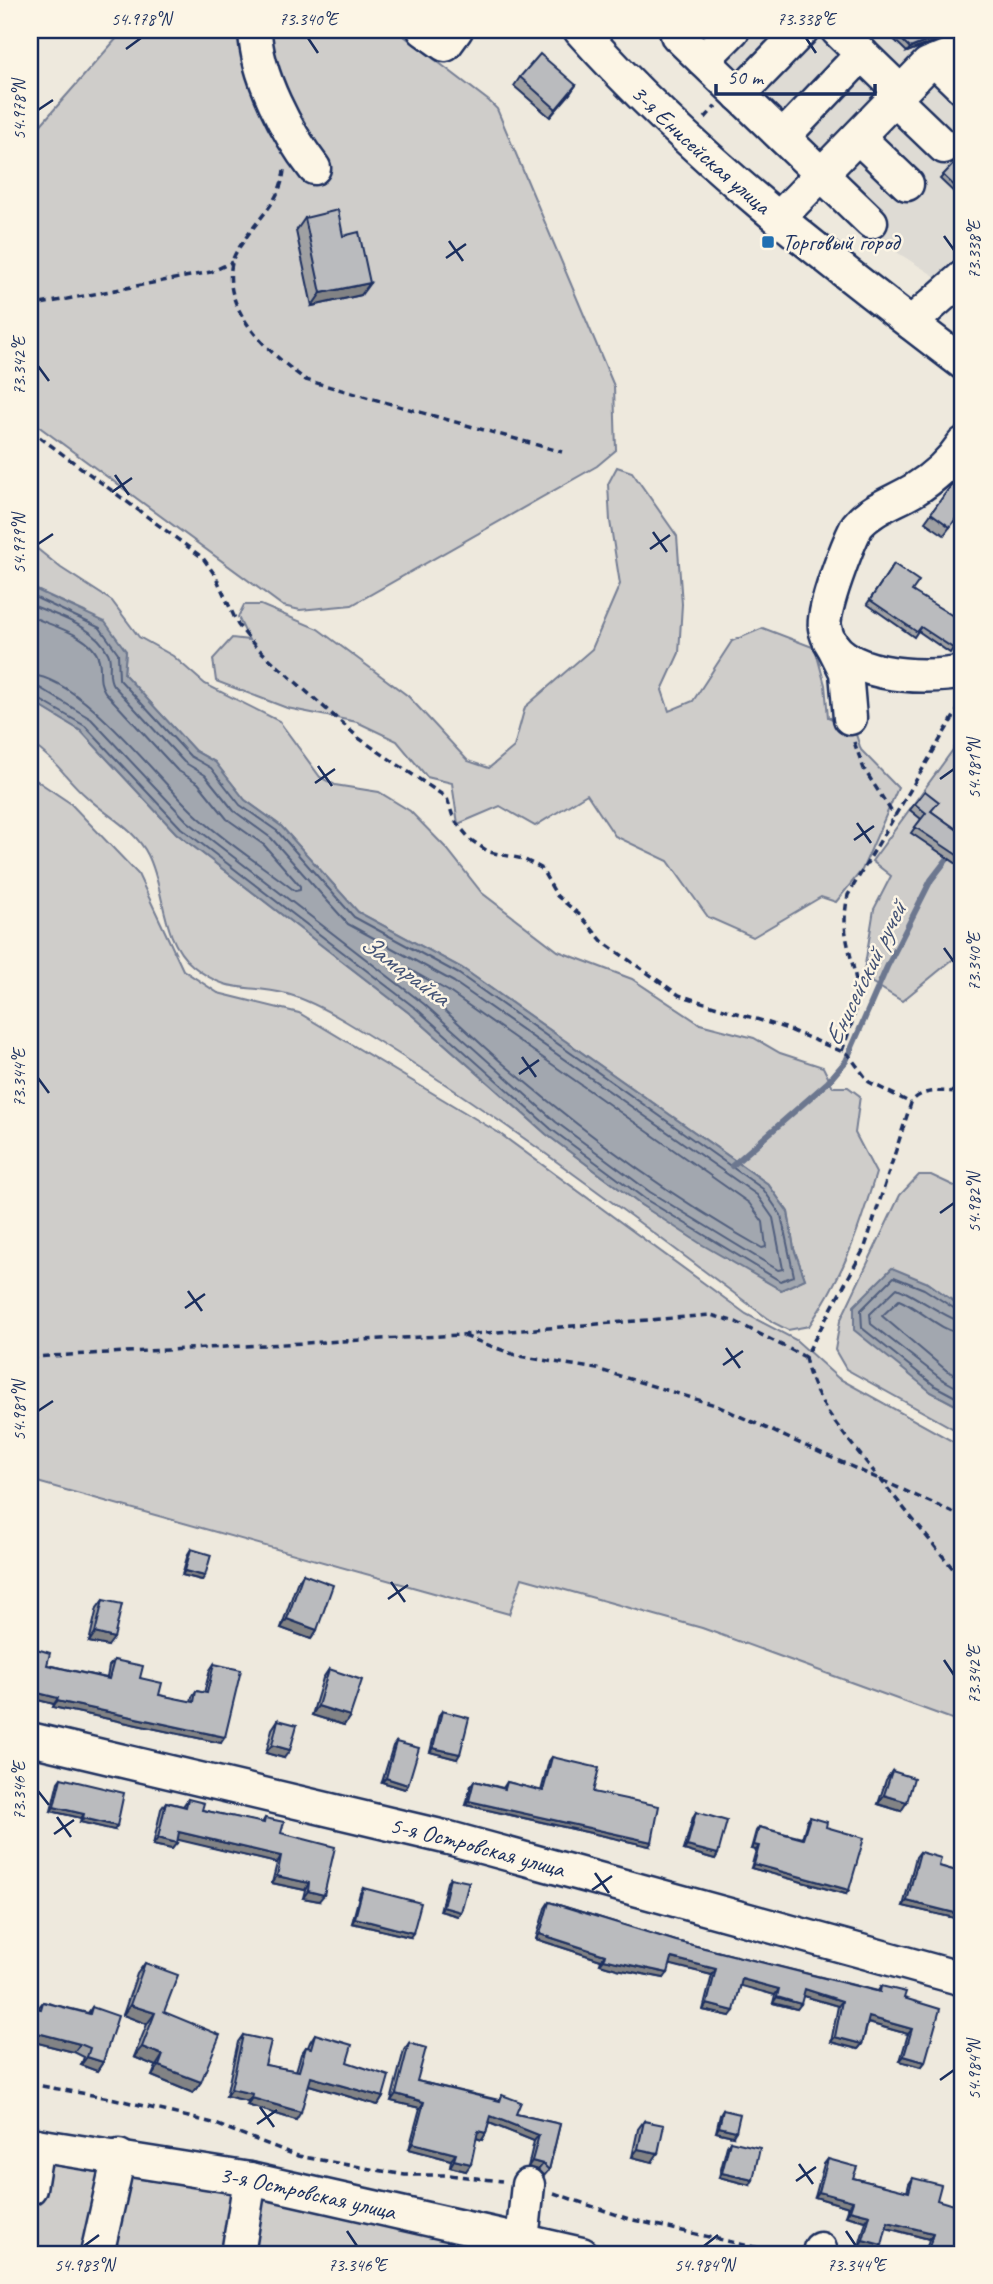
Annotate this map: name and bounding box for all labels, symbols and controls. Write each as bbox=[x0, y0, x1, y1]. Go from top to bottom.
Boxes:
text: 54.978°N bbox=[111, 8, 174, 30]
text: 73.340°E bbox=[279, 8, 340, 30]
text: 73.338°E bbox=[777, 8, 838, 30]
scale bar bbox=[716, 52, 876, 96]
text: 50 m bbox=[727, 64, 765, 90]
text: 54.978°N bbox=[8, 77, 30, 140]
street label: 3-я Енисейская улица bbox=[625, 78, 778, 221]
text: 73.338°E bbox=[963, 218, 985, 279]
place label: Торговый город bbox=[782, 227, 902, 257]
marker: Торговый город bbox=[760, 234, 776, 250]
text: 73.342°E bbox=[8, 334, 30, 395]
text: 54.979°N bbox=[8, 511, 30, 574]
text: 54.981°N bbox=[963, 736, 985, 799]
water label: Енисейский ручей bbox=[816, 892, 916, 1051]
water label: Замарайка bbox=[354, 927, 458, 1015]
text: 73.340°E bbox=[963, 930, 985, 991]
text: 73.344°E bbox=[8, 1046, 30, 1107]
text: 54.982°N bbox=[963, 1170, 985, 1233]
text: 54.981°N bbox=[8, 1378, 30, 1441]
text: 73.342°E bbox=[963, 1643, 985, 1704]
text: 73.346°E bbox=[8, 1759, 30, 1820]
street label: 5-я Островская улица bbox=[387, 1810, 569, 1884]
text: 54.984°N bbox=[963, 2037, 985, 2100]
street label: 3-я Островская улица bbox=[217, 2159, 400, 2227]
text: 54.983°N bbox=[54, 2254, 117, 2276]
text: 73.346°E bbox=[328, 2254, 389, 2276]
text: 54.984°N bbox=[674, 2254, 737, 2276]
text: 73.344°E bbox=[827, 2254, 888, 2276]

